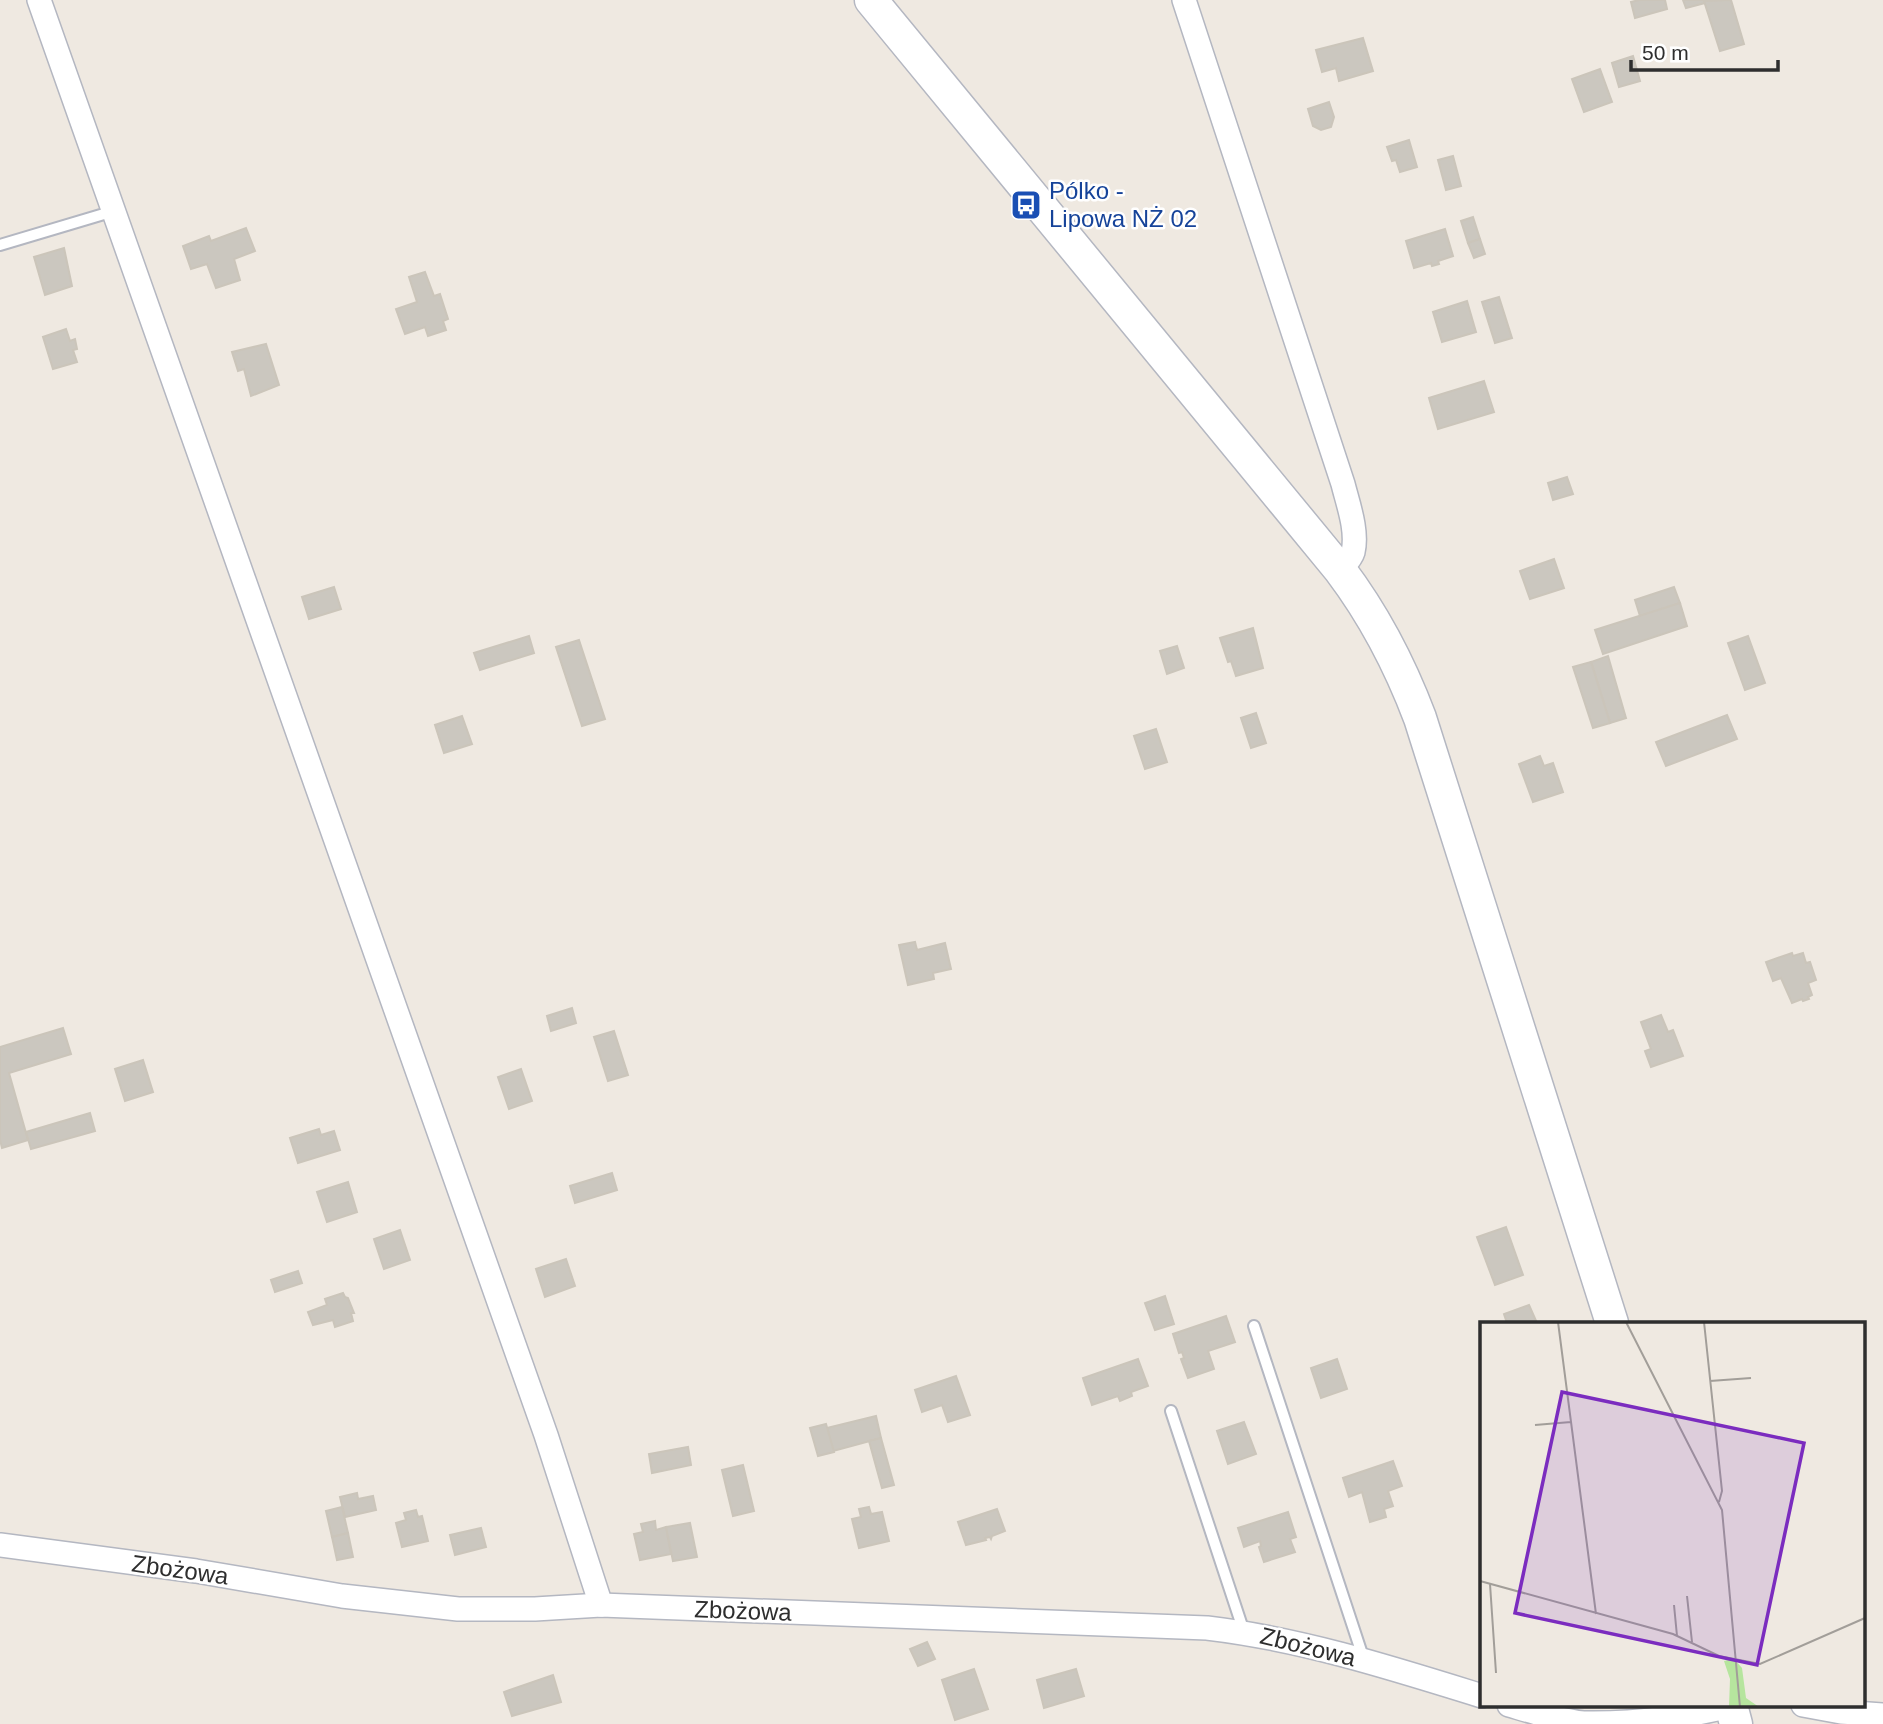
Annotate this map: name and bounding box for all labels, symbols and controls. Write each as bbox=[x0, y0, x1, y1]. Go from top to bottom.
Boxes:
scale bar bbox=[1631, 28, 1778, 72]
text: 50 m bbox=[1642, 41, 1689, 64]
place label: Pólko - Lipowa NŻ 02 bbox=[1049, 177, 1197, 232]
bus stop icon: Pólko - Lipowa NŻ 02 bbox=[1009, 188, 1043, 222]
inset map bbox=[1480, 1322, 1866, 1706]
street label: Zbożowa bbox=[130, 1549, 231, 1590]
street label: Zbożowa bbox=[694, 1595, 793, 1626]
street label: Zbożowa bbox=[1258, 1622, 1359, 1672]

